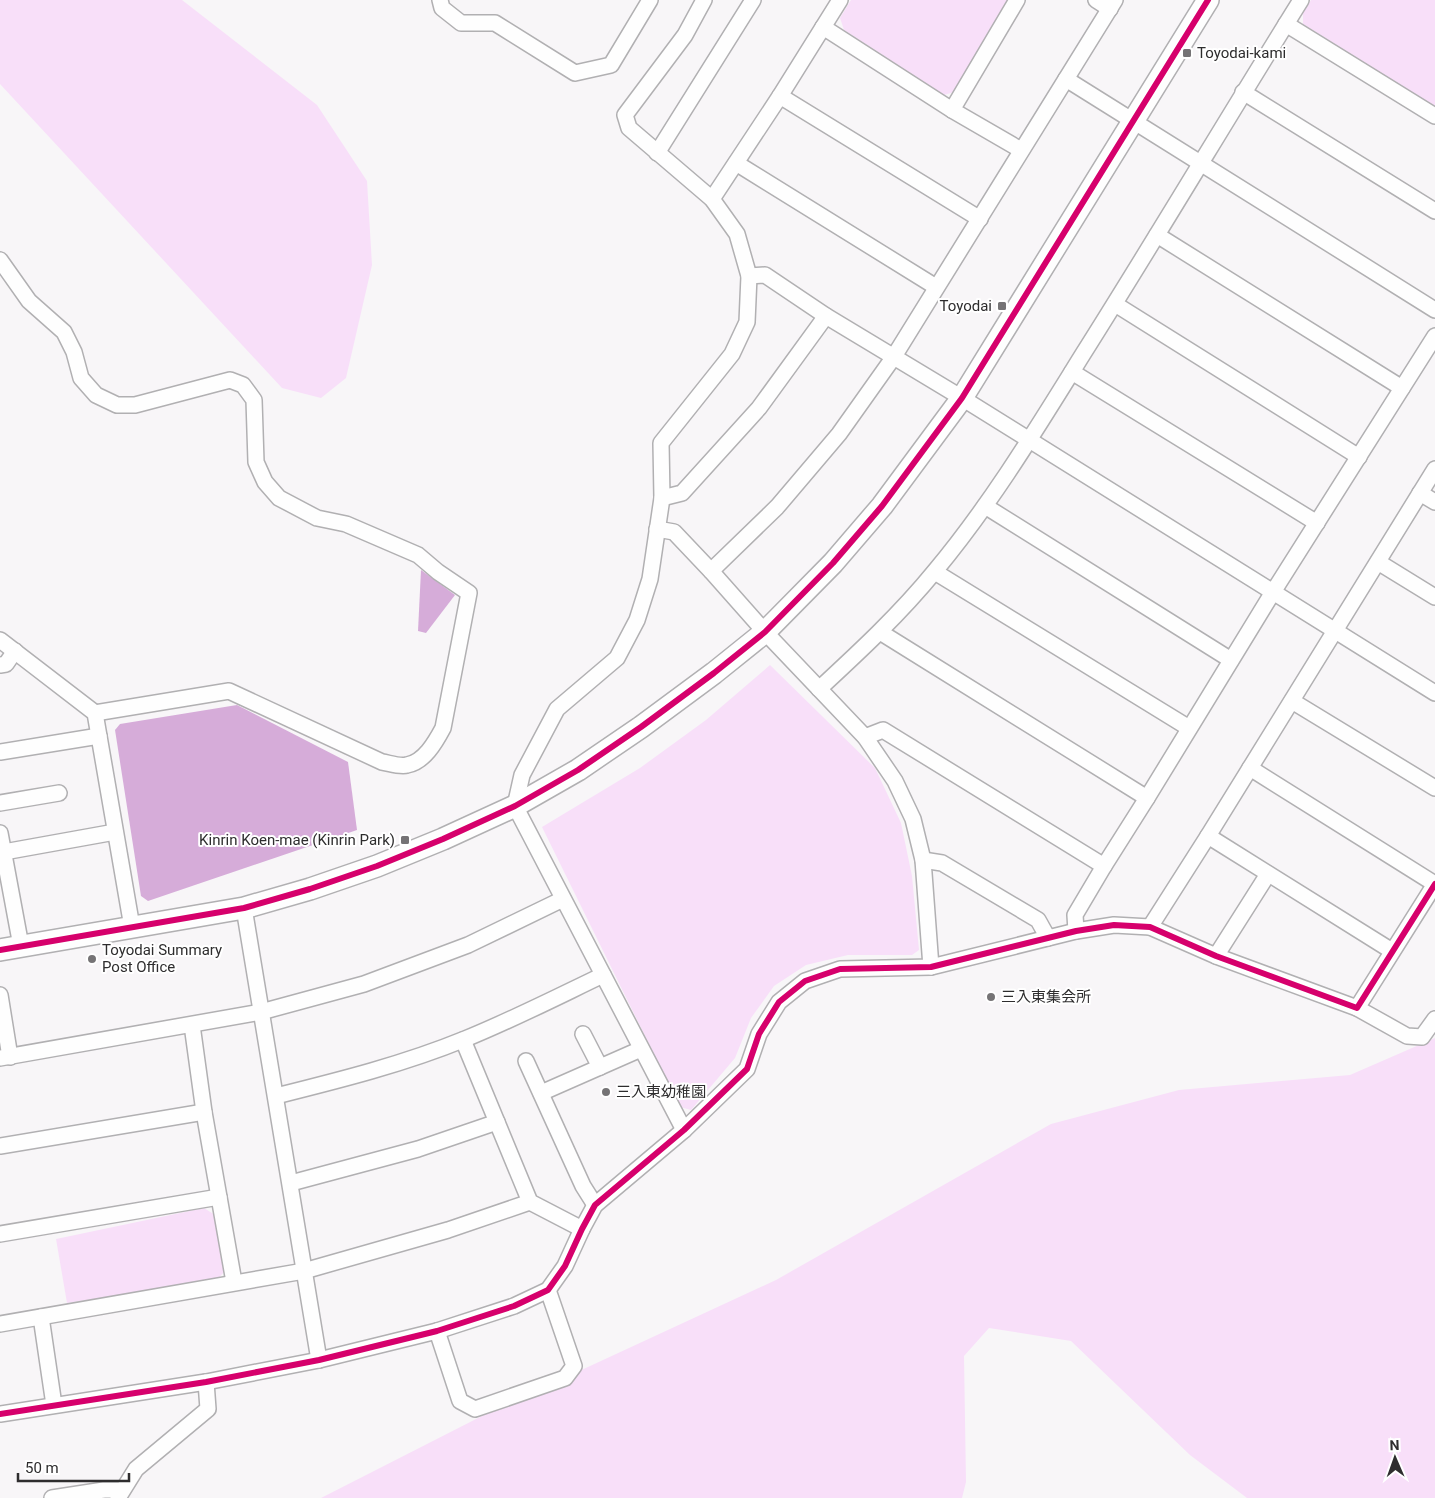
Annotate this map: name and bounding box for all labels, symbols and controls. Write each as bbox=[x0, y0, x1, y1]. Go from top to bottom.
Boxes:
place label: Toyodai-kami bbox=[1197, 44, 1286, 62]
marker: Toyodai-kami bbox=[1181, 47, 1193, 59]
place label: Toyodai bbox=[940, 297, 992, 315]
marker: Toyodai bbox=[996, 300, 1008, 312]
place label: Kinrin Koen-mae (Kinrin Park) bbox=[199, 831, 395, 849]
marker: Kinrin Koen-mae (Kinrin Park) bbox=[399, 834, 411, 846]
place label: Toyodai Summary Post Office bbox=[102, 941, 222, 976]
marker: Toyodai Summary Post Office bbox=[86, 953, 98, 965]
place label: 三入東集会所 bbox=[1001, 988, 1091, 1006]
marker: 三入東集会所 bbox=[985, 991, 997, 1003]
place label: 三入東幼稚園 bbox=[616, 1083, 706, 1101]
marker: 三入東幼稚園 bbox=[600, 1086, 612, 1098]
north arrow bbox=[1370, 1433, 1420, 1483]
text: N bbox=[1389, 1437, 1400, 1453]
scale bar bbox=[18, 1450, 129, 1482]
text: 50 m bbox=[25, 1459, 59, 1477]

